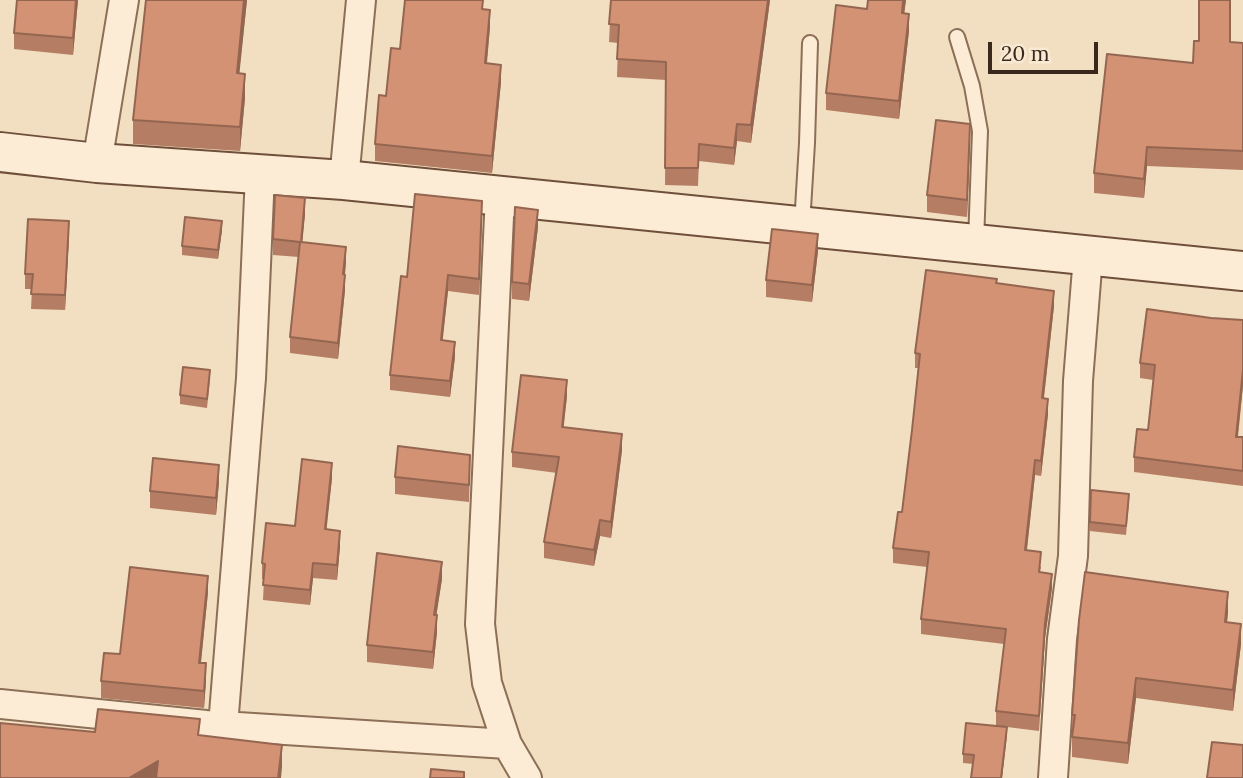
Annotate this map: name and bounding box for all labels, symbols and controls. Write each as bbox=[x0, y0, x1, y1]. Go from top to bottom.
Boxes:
scale bar bbox=[991, 28, 1101, 72]
text: 20 m bbox=[1001, 40, 1050, 67]

